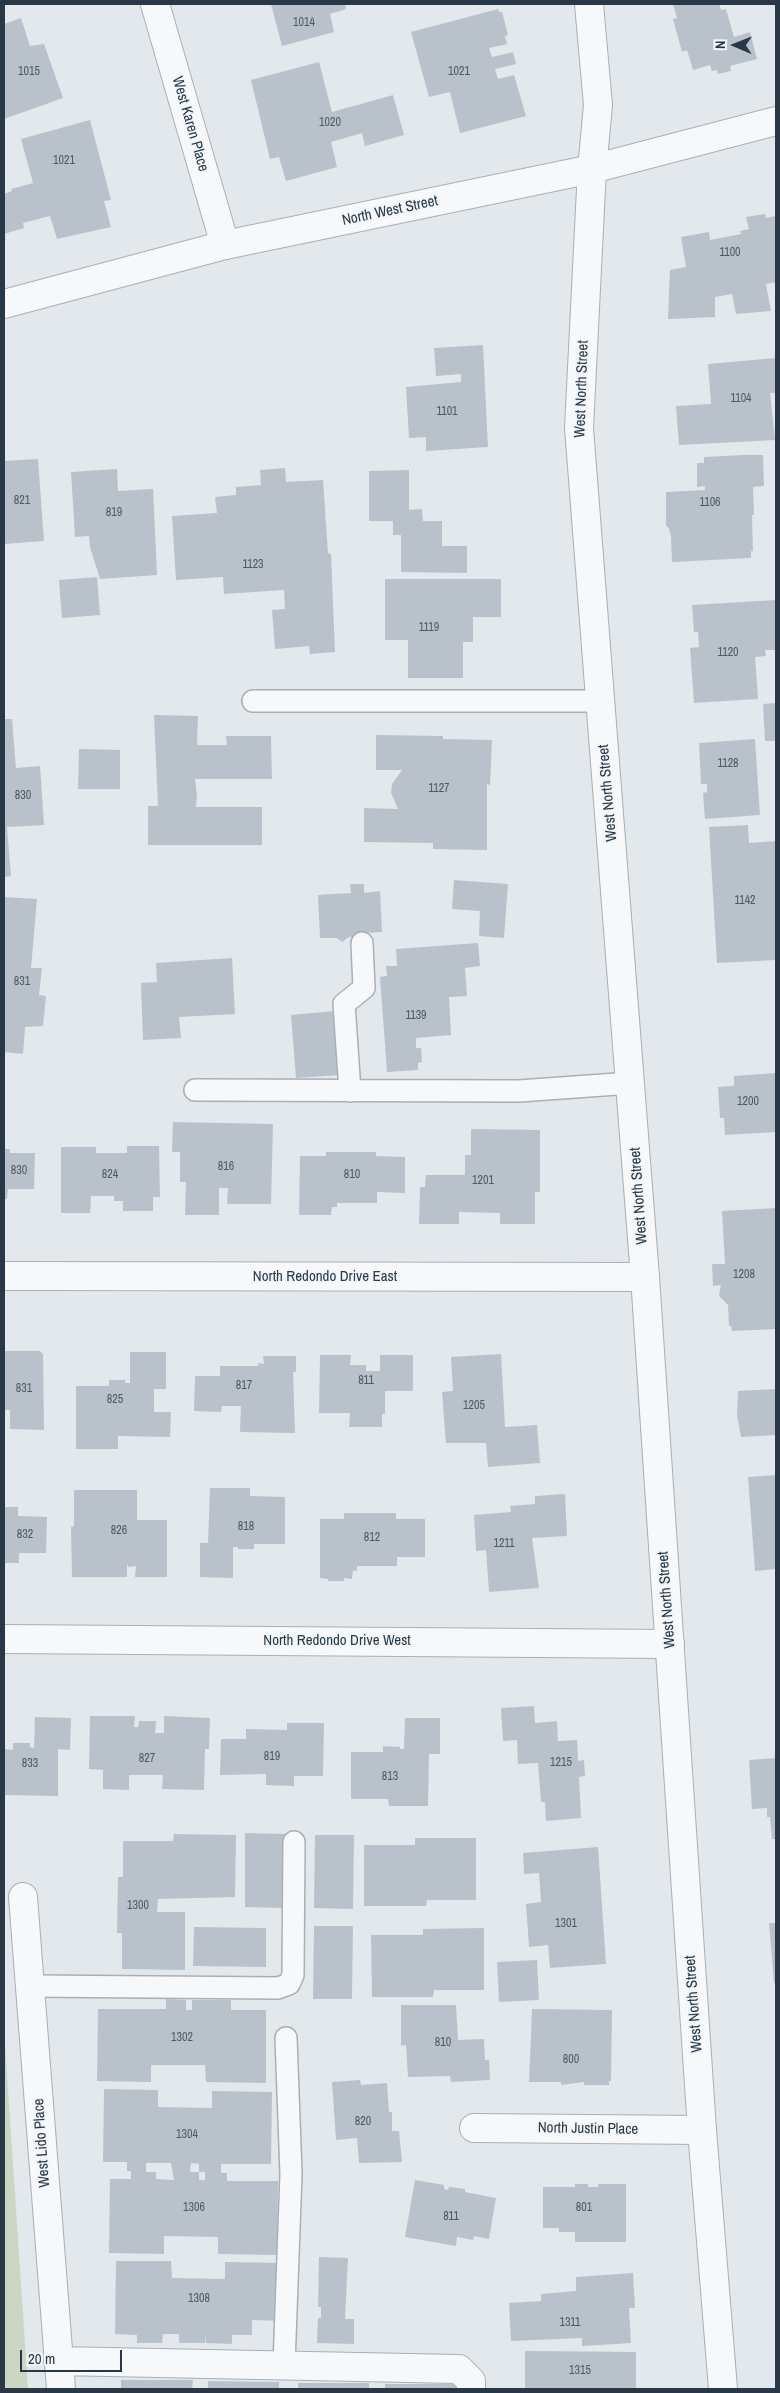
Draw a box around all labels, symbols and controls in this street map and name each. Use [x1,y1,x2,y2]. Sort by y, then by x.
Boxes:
house number: 1014 [293,16,315,30]
north arrow [710,20,760,70]
text: N [711,40,729,49]
house number: 1015 [18,65,40,79]
house number: 1021 [448,65,470,79]
street label: West Karen Place [168,74,212,174]
house number: 1020 [319,116,341,130]
house number: 1021 [53,154,75,168]
street label: North West Street [340,192,440,230]
house number: 1100 [719,246,741,260]
street label: West North Street [571,340,593,438]
house number: 1104 [730,392,752,406]
house number: 1101 [436,405,458,419]
house number: 821 [14,494,30,508]
house number: 1106 [699,496,721,510]
house number: 819 [106,506,122,520]
house number: 1123 [242,558,264,572]
house number: 1119 [419,621,439,635]
house number: 1120 [717,646,739,660]
street label: West North Street [595,744,621,842]
house number: 1128 [717,757,739,771]
house number: 1127 [428,782,450,796]
house number: 830 [15,789,31,803]
house number: 1142 [734,894,756,908]
house number: 831 [14,975,30,989]
house number: 1139 [405,1009,427,1023]
house number: 1200 [737,1095,759,1109]
street label: West North Street [627,1147,651,1245]
house number: 816 [218,1160,234,1174]
house number: 830 [11,1164,27,1178]
house number: 824 [102,1168,118,1182]
house number: 810 [344,1168,360,1182]
house number: 1201 [472,1174,494,1188]
street label: North Redondo Drive East [253,1268,397,1286]
house number: 1208 [733,1268,755,1282]
house number: 811 [358,1374,374,1388]
house number: 817 [236,1379,252,1393]
house number: 831 [16,1382,32,1396]
house number: 825 [107,1393,123,1407]
house number: 1205 [463,1399,485,1413]
house number: 818 [238,1520,254,1534]
house number: 826 [111,1524,127,1538]
house number: 832 [17,1528,33,1542]
house number: 812 [364,1531,380,1545]
house number: 1211 [493,1537,515,1551]
street label: West North Street [655,1551,679,1649]
street label: North Redondo Drive West [263,1632,411,1650]
house number: 819 [264,1750,280,1764]
house number: 827 [139,1752,155,1766]
house number: 1215 [550,1756,572,1770]
house number: 833 [22,1757,38,1771]
house number: 813 [382,1770,398,1784]
house number: 1300 [127,1899,149,1913]
house number: 1301 [555,1917,577,1931]
street label: West North Street [682,1955,706,2053]
house number: 1302 [171,2031,193,2045]
house number: 810 [435,2036,451,2050]
house number: 800 [563,2053,579,2067]
street label: West Lido Place [30,2098,54,2188]
house number: 820 [355,2115,371,2129]
street label: North Justin Place [538,2119,638,2139]
house number: 1304 [176,2128,198,2142]
house number: 1306 [183,2201,205,2215]
house number: 801 [576,2201,592,2215]
house number: 811 [443,2210,459,2224]
house number: 1308 [188,2292,210,2306]
house number: 1311 [559,2316,581,2330]
scale bar [22,2340,125,2372]
text: 20 m [28,2348,55,2369]
house number: 1315 [569,2364,591,2378]

